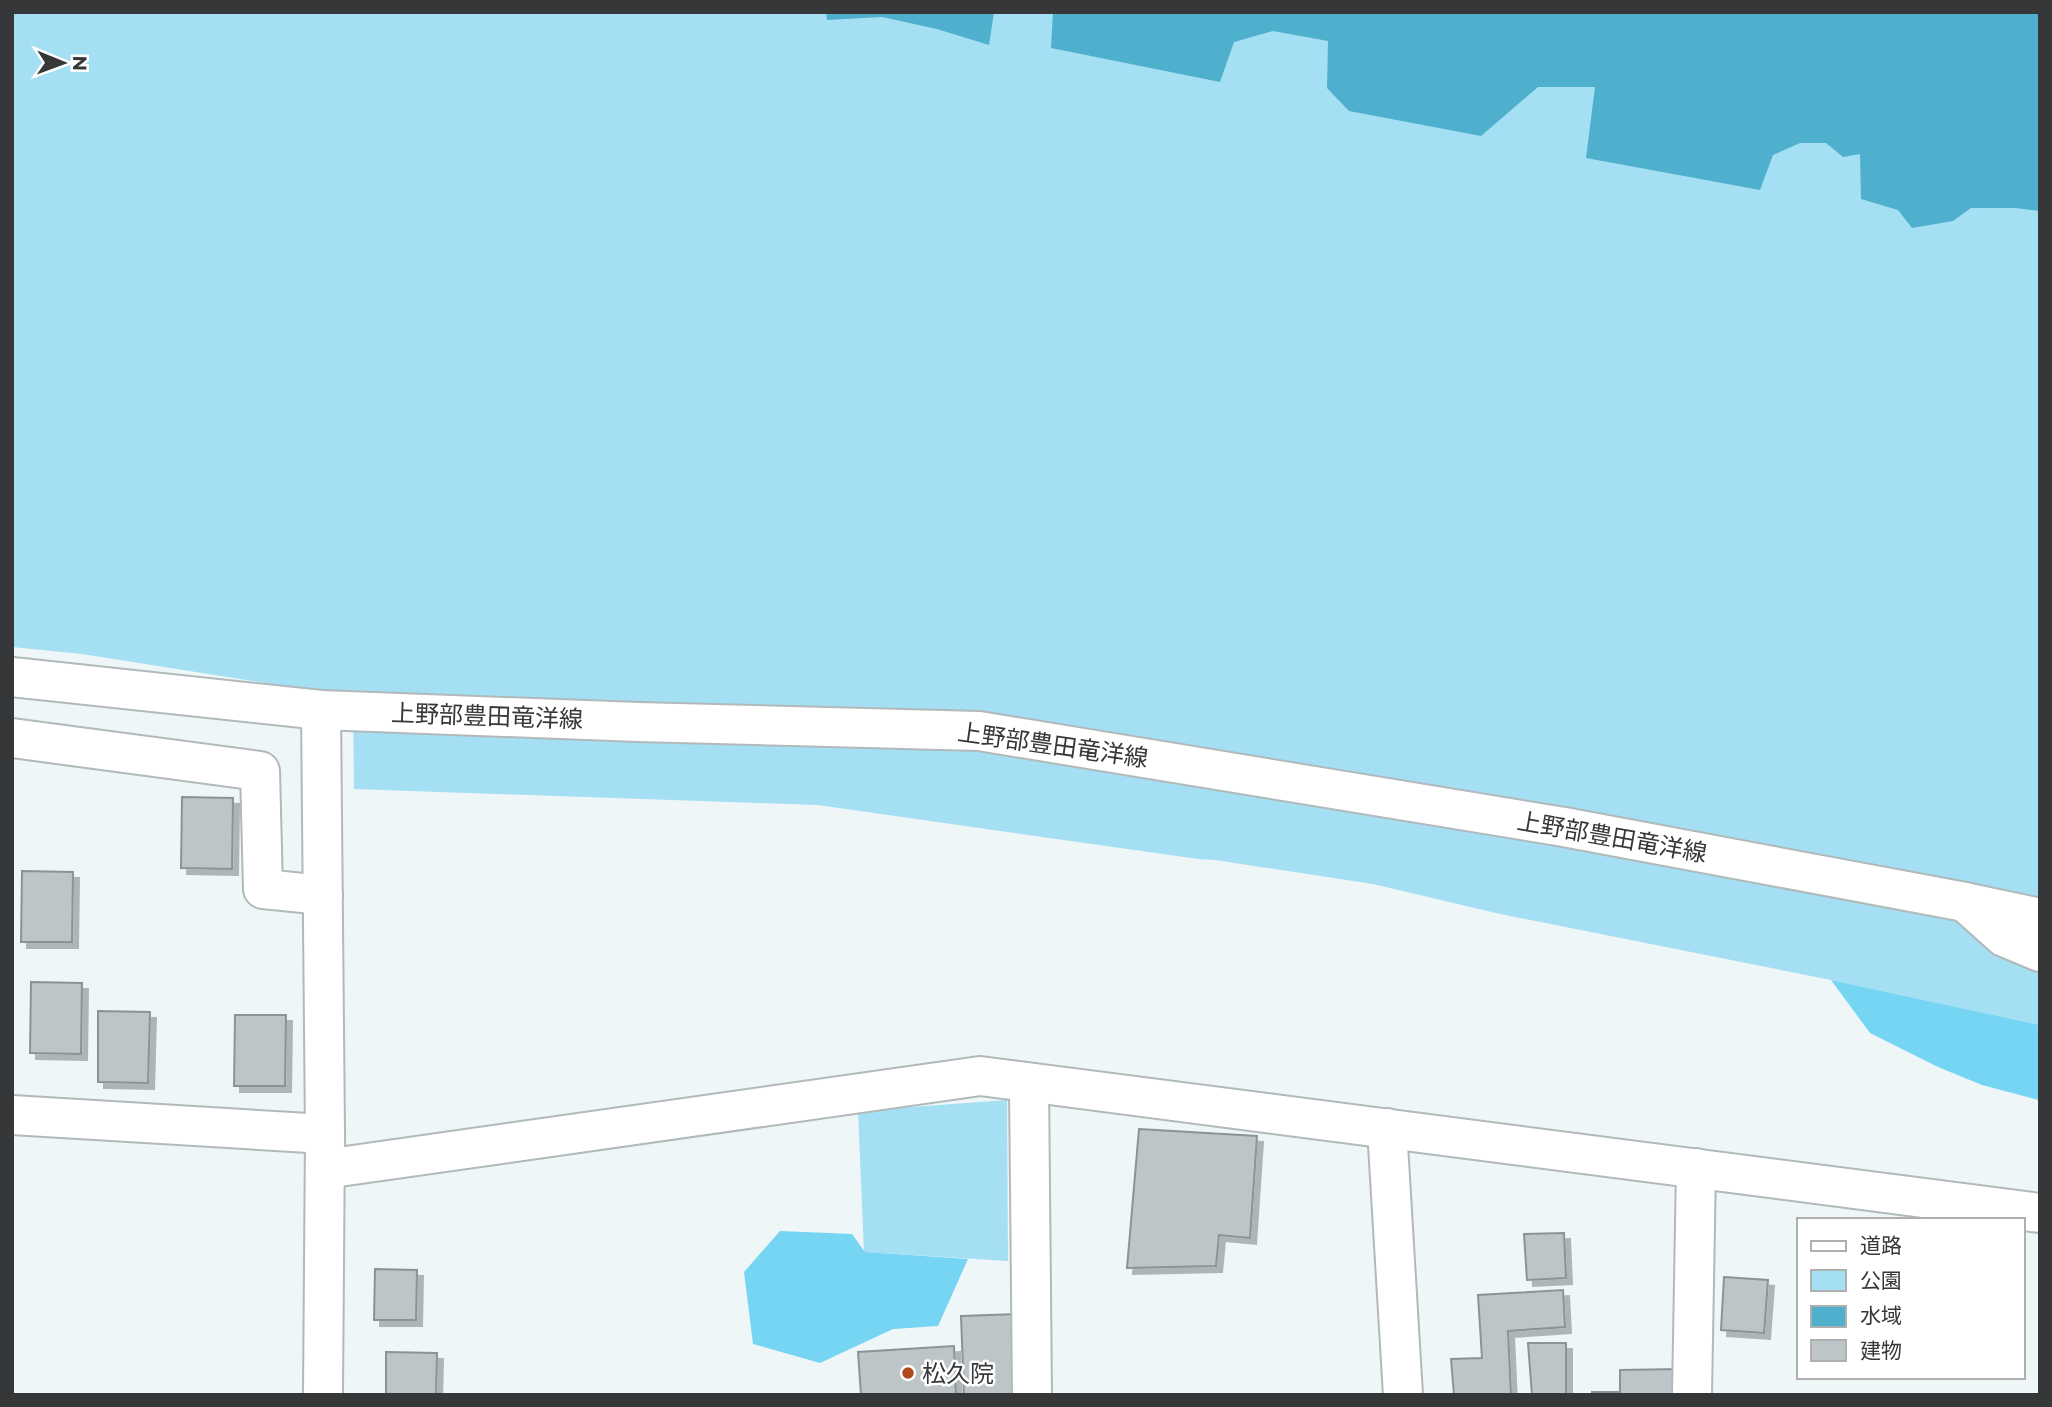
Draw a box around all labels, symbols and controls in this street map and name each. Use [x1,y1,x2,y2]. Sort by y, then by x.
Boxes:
north arrow [28,28,98,98]
text: N [68,55,91,71]
street label: 上野部豊田竜洋線 [391,698,583,734]
street label: 上野部豊田竜洋線 [956,717,1150,773]
street label: 上野部豊田竜洋線 [1515,806,1709,868]
legend [1797,1218,2024,1379]
text: 道路 [1860,1233,1902,1258]
text: 公園 [1860,1268,1902,1293]
text: 水域 [1860,1303,1902,1328]
text: 建物 [1860,1338,1902,1363]
place label: 松久院 [922,1359,994,1388]
marker: 松久院 [900,1365,916,1381]

